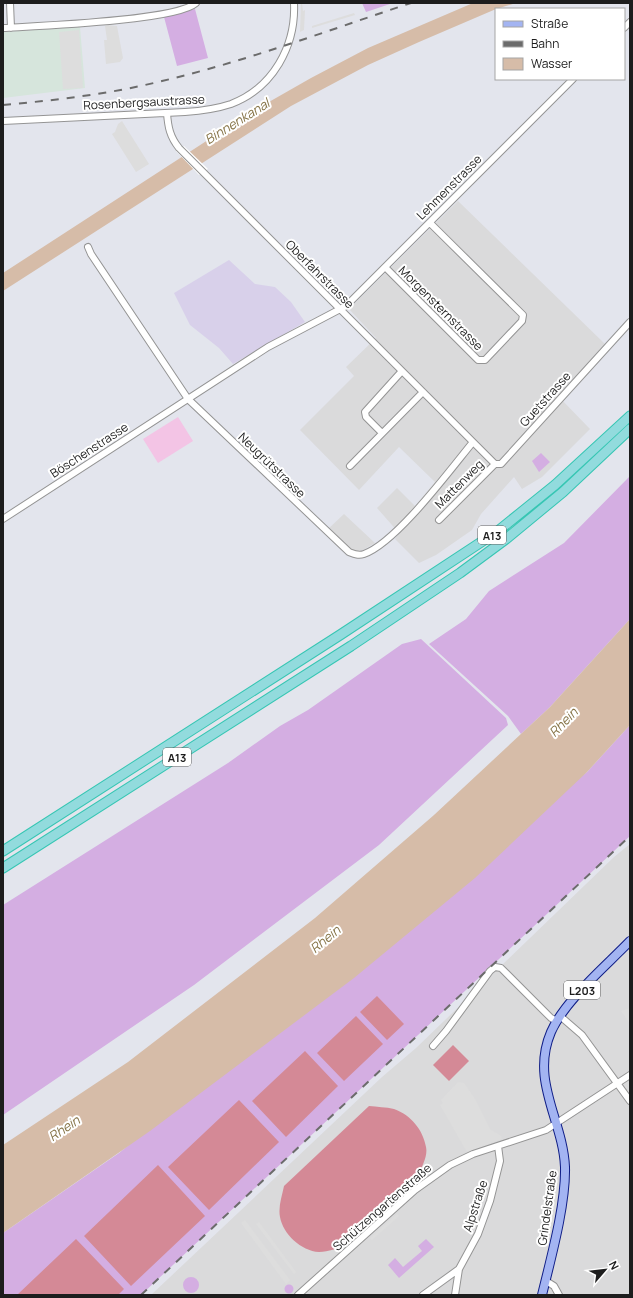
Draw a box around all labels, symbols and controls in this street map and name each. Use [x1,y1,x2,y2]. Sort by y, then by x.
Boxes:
legend [495,8,625,80]
text: Straße [531,15,568,32]
text: Bahn [531,35,559,52]
text: Wasser [531,55,573,72]
street label: Rosenbergsaustrasse [83,90,205,114]
water label: Binnenkanal [201,93,274,148]
street label: Lehmenstrasse [413,151,485,223]
street label: Oberfahrstrasse [282,236,358,312]
street label: Morgensternstrasse [395,262,487,354]
street label: Guetstrasse [516,368,574,430]
street label: Böschenstrasse [47,418,131,482]
street label: Neugrütstrasse [235,429,309,501]
street label: Mattenweg [431,456,487,512]
road number: A13 [478,526,506,544]
water label: Rhein [545,703,582,741]
road number: A13 [163,748,191,766]
water label: Rhein [306,920,345,957]
road number: L203 [564,981,600,999]
water label: Rhein [45,1110,84,1145]
street label: Schützengartenstraße [329,1159,435,1255]
street label: Grindelstraße [533,1169,561,1247]
street label: Alpstraße [459,1178,491,1234]
north arrow [585,1250,625,1290]
text: N [606,1258,623,1272]

